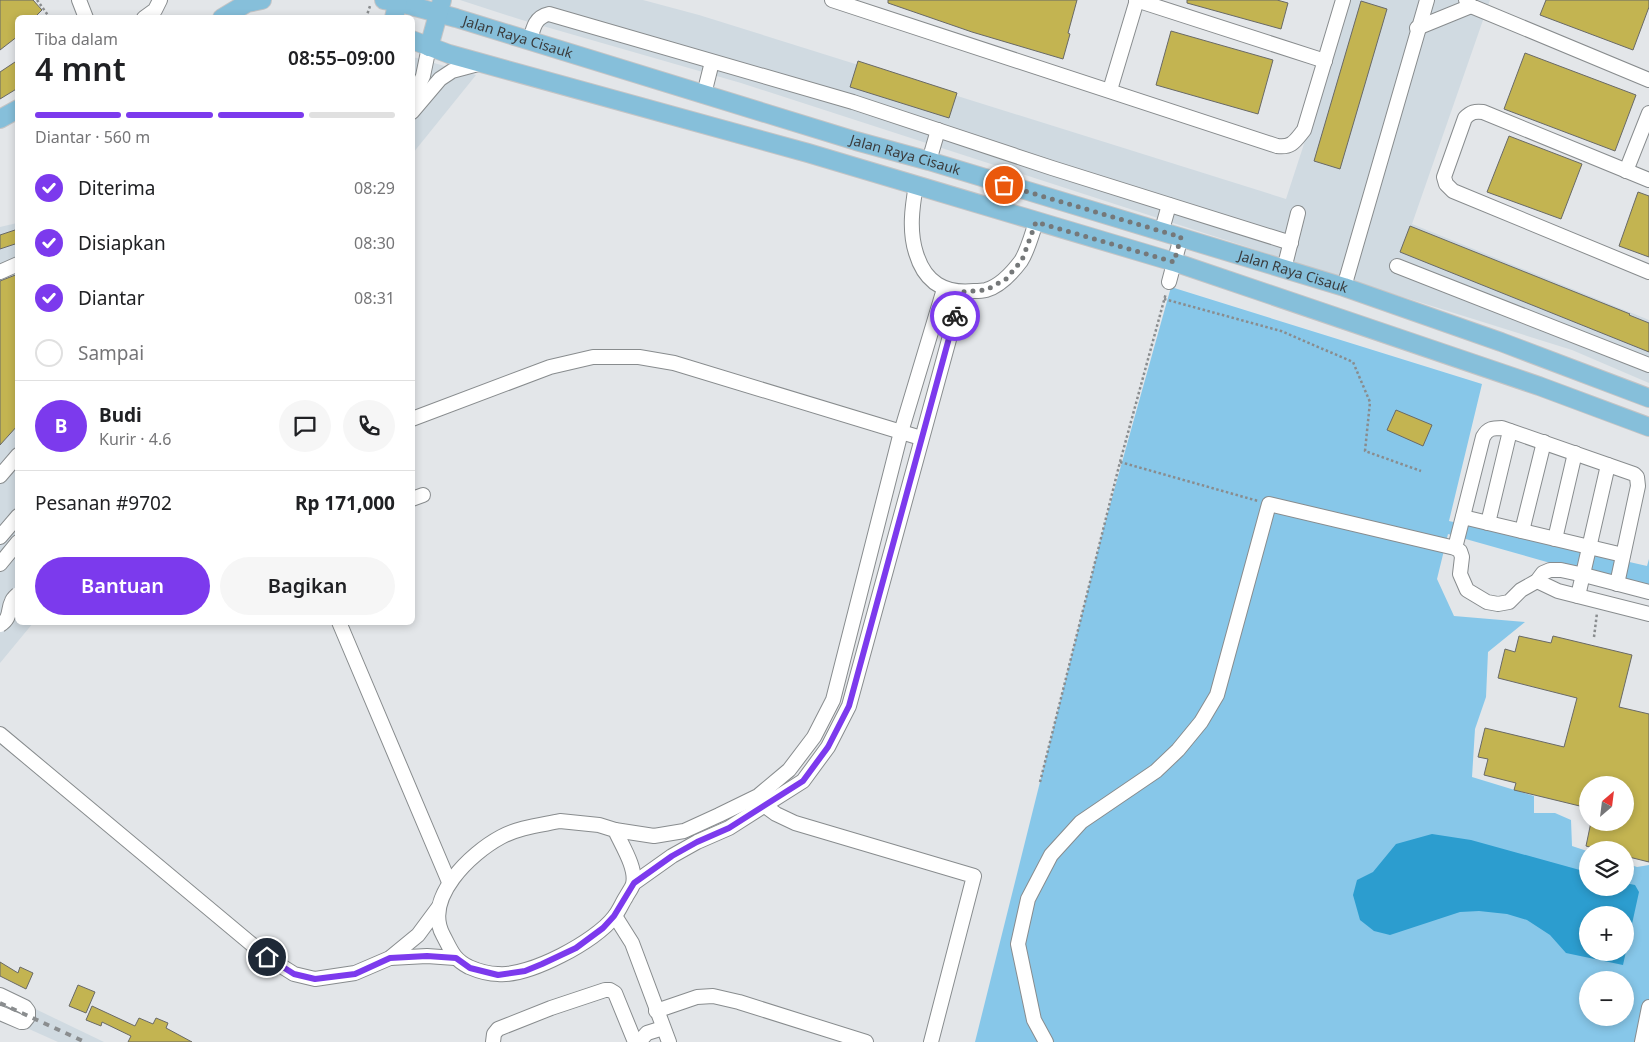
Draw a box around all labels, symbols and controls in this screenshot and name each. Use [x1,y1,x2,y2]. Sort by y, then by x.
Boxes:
street label: Jalan Raya Cisauk [459,10,576,63]
text: Tiba dalam [35,28,118,50]
text: 08:55–09:00 [288,45,395,71]
text: 4 mnt [35,47,126,90]
text: Diantar · 560 m [35,126,150,148]
street label: Jalan Raya Cisauk [846,129,963,179]
pin [983,164,1025,206]
icon: bag [990,171,1018,199]
icon: check [35,174,63,202]
text: Diterima [78,175,156,201]
text: 08:29 [354,177,395,199]
icon: check [35,229,63,257]
text: Disiapkan [78,230,166,256]
text: 08:30 [354,232,395,254]
street label: Jalan Raya Cisauk [1234,245,1351,297]
icon: check [35,284,63,312]
text: Diantar [78,285,145,311]
text: 08:31 [354,287,395,309]
courier [930,291,980,341]
icon: bike [941,302,969,330]
text: Sampai [78,340,144,366]
button: chat [279,400,331,452]
button: phone [343,400,395,452]
text: Budi [99,402,142,428]
text: B [55,413,67,439]
text: Kurir · 4.6 [99,428,171,450]
text: Pesanan #9702 [35,490,172,516]
text: Rp 171,000 [295,490,395,516]
button: Bantuan [35,557,210,615]
button: Bagikan [220,557,395,615]
north arrow [1579,776,1634,831]
map controls [1579,776,1634,1026]
button: layers [1579,841,1634,896]
button: + [1579,906,1634,961]
pin [246,936,288,978]
icon: home [253,943,281,971]
button: − [1579,971,1634,1026]

